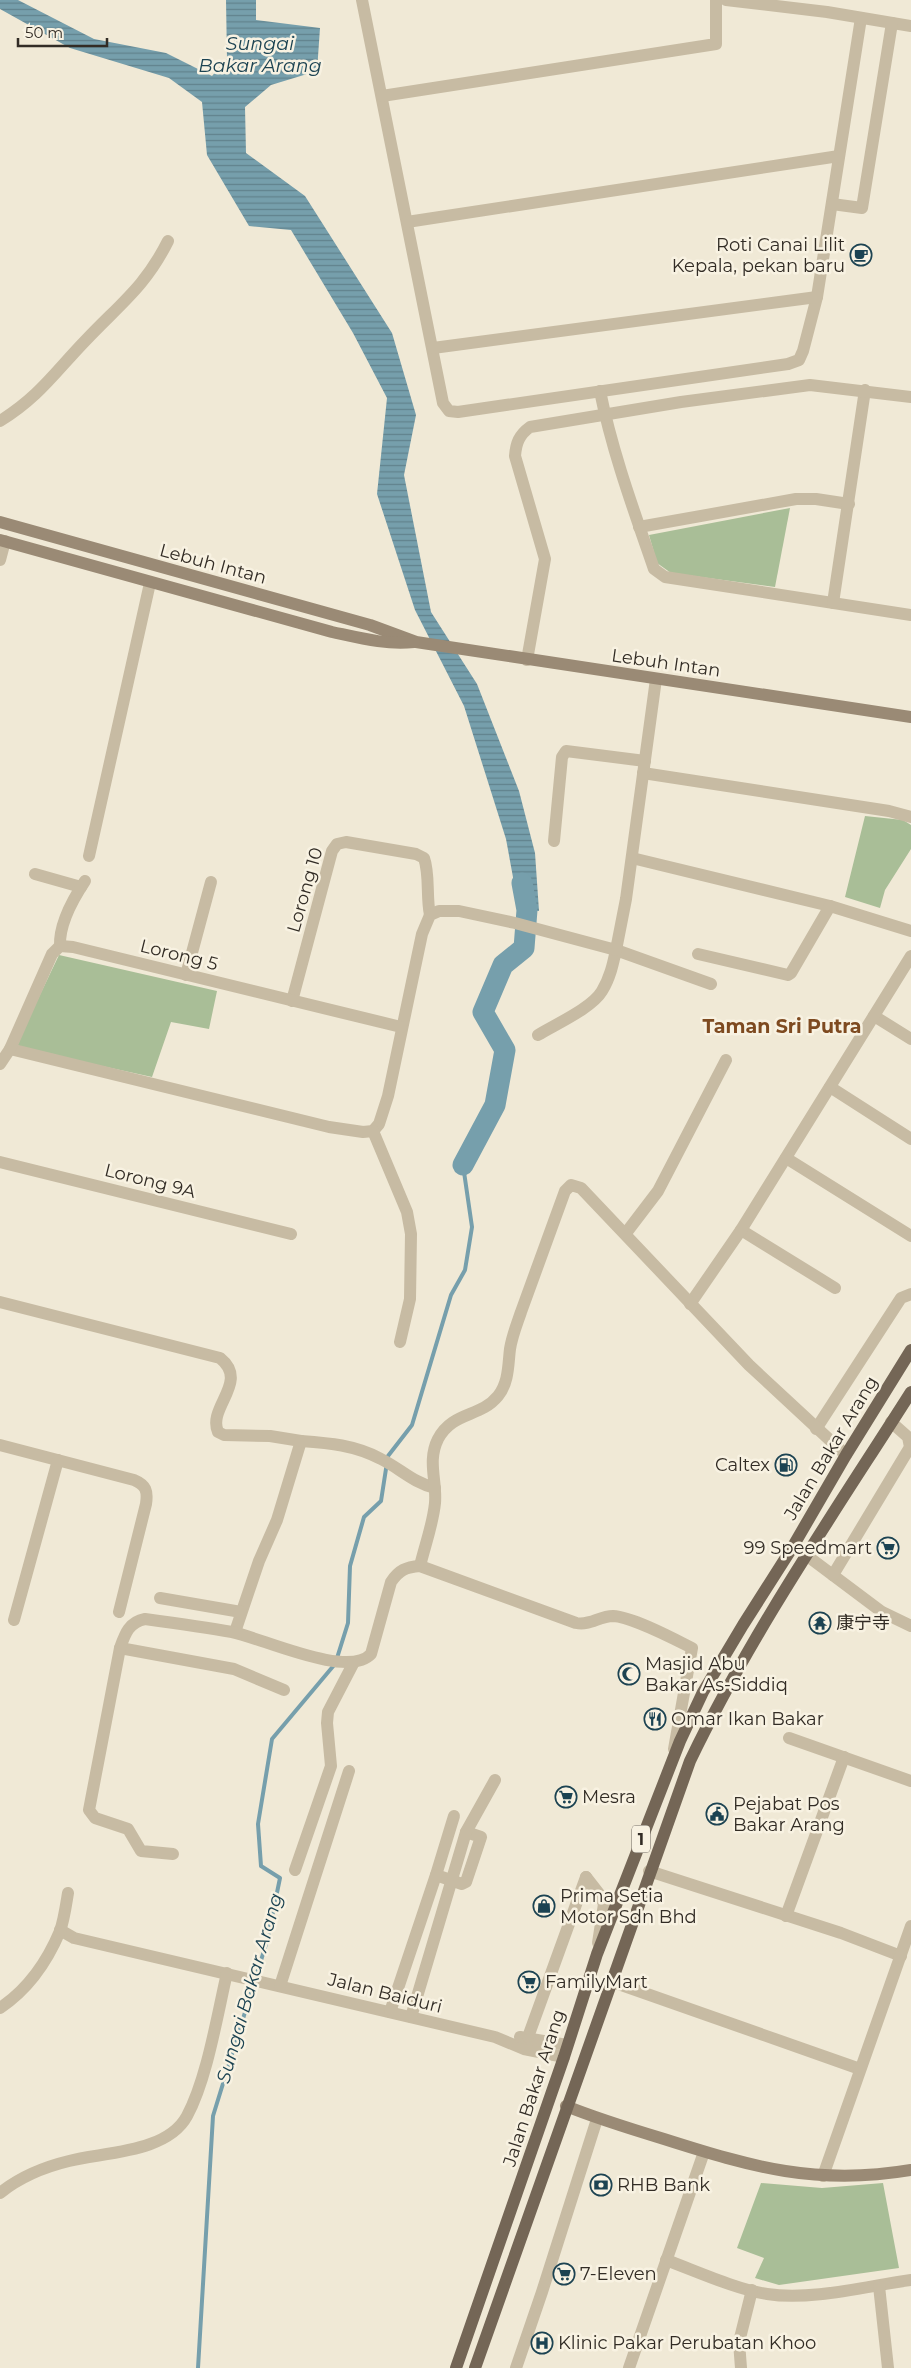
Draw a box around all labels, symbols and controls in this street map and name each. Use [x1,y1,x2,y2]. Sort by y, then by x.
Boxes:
scale bar [18,15,106,47]
text: 50 m [25,23,63,42]
water label: Sungai Bakar Arang [198,32,322,77]
place label: Roti Canai Lilit Kepala, pekan baru [672,234,845,277]
cafe icon: Roti Canai Lilit Kepala, pekan baru [849,243,873,267]
street label: Lebuh Intan [157,539,269,589]
street label: Lebuh Intan [610,644,722,682]
street label: Lorong 10 [282,845,328,935]
street label: Lorong 5 [138,935,220,975]
district label: Taman Sri Putra [703,1015,861,1038]
street label: Lorong 9A [102,1159,198,1203]
street label: Jalan Bakar Arang [779,1372,883,1525]
fuel station icon: Caltex [774,1453,798,1477]
place label: Caltex [715,1454,770,1476]
supermarket icon: 99 Speedmart [876,1536,900,1560]
place label: 99 Speedmart [744,1537,872,1559]
temple icon: 康宁寺 [808,1611,832,1635]
place label: 康宁寺 [836,1612,890,1634]
place label: Masjid Abu Bakar As-Siddiq [645,1653,788,1696]
mosque icon: Masjid Abu Bakar As-Siddiq [617,1662,641,1686]
restaurant icon: Omar Ikan Bakar [643,1707,667,1731]
place label: Omar Ikan Bakar [671,1708,824,1730]
supermarket icon: Mesra [554,1785,578,1809]
place label: Mesra [582,1786,636,1808]
place label: Pejabat Pos Bakar Arang [733,1793,845,1836]
public building icon: Pejabat Pos Bakar Arang [705,1802,729,1826]
road number: 1 [632,1826,650,1852]
place label: Prima Setia Motor Sdn Bhd [560,1885,697,1928]
water label: Sungai Bakar Arang [211,1890,288,2086]
shop icon: Prima Setia Motor Sdn Bhd [532,1894,556,1918]
street label: Jalan Baiduri [324,1968,445,2018]
supermarket icon: FamilyMart [517,1970,541,1994]
place label: FamilyMart [545,1971,648,1993]
street label: Jalan Bakar Arang [498,2007,570,2170]
bank icon: RHB Bank [589,2173,613,2197]
place label: RHB Bank [617,2174,710,2196]
supermarket icon: 7-Eleven [552,2262,576,2286]
place label: 7-Eleven [580,2263,657,2285]
hospital icon: Klinic Pakar Perubatan Khoo [530,2331,554,2355]
place label: Klinic Pakar Perubatan Khoo [558,2332,816,2354]

